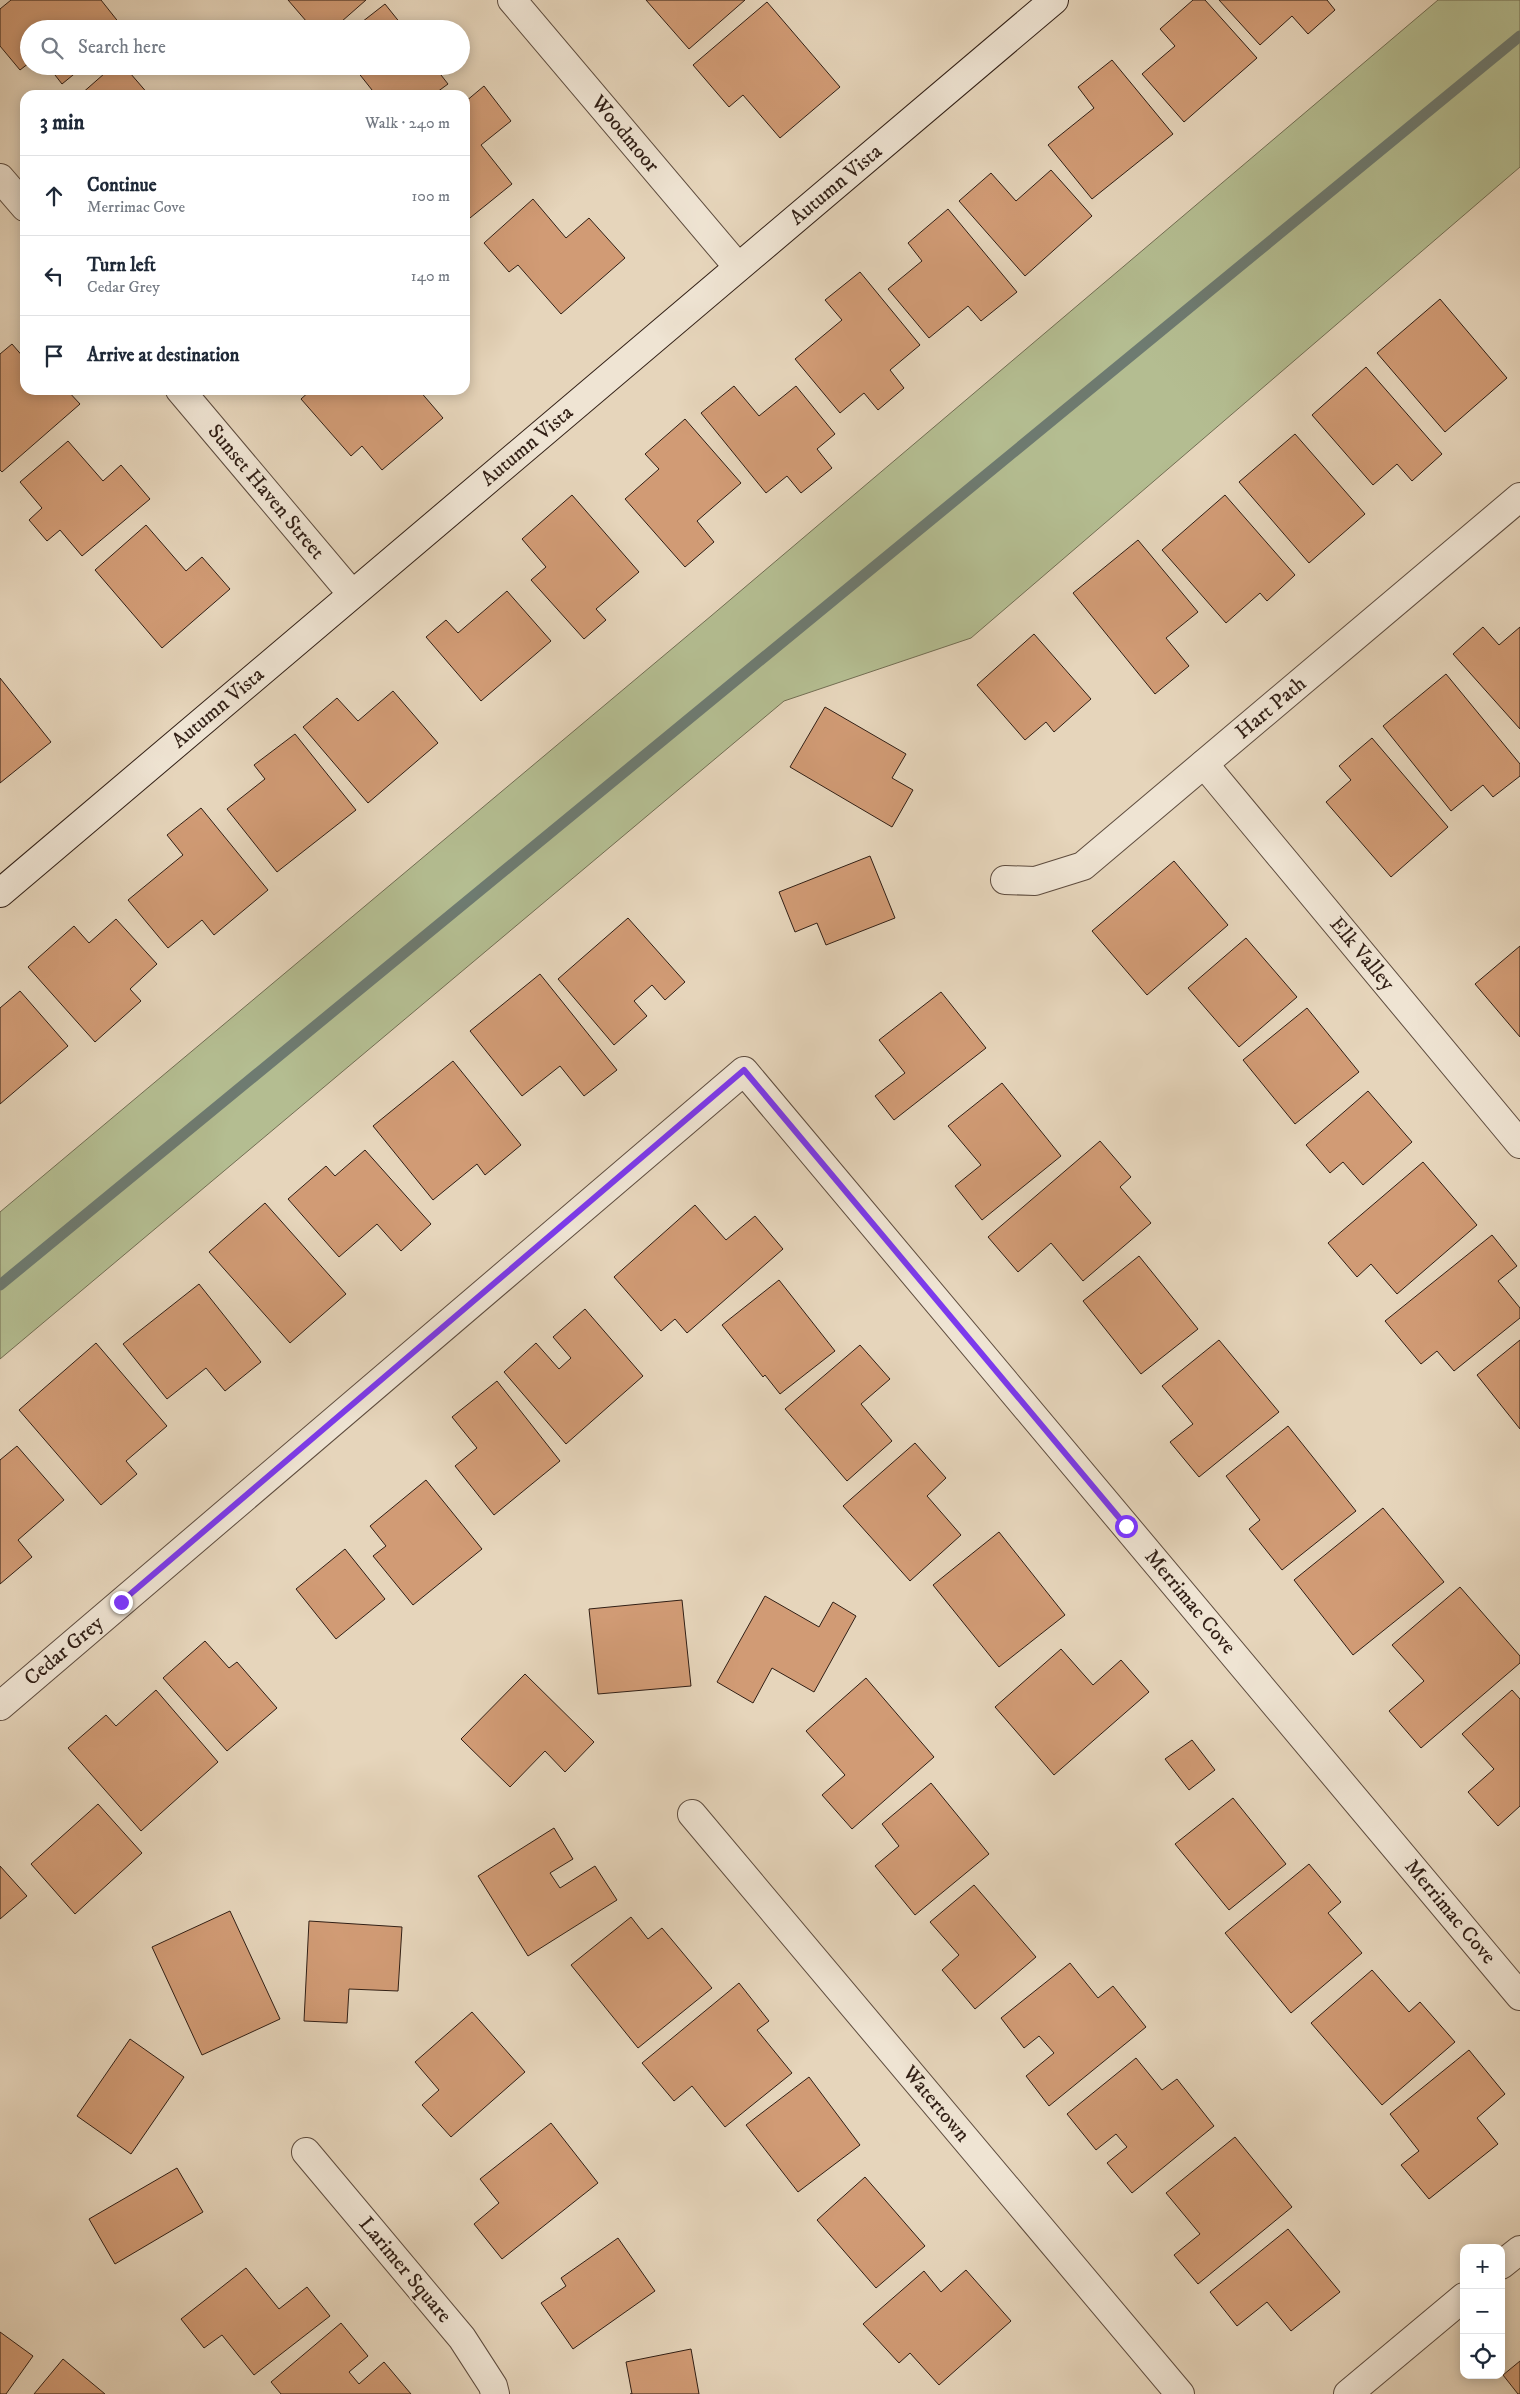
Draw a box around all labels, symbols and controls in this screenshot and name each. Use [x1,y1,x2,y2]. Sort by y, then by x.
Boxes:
search box [20,20,470,75]
icon: search [38,34,66,62]
text: Search here [78,36,166,59]
street label: Woodmoor [585,89,665,178]
text: 3 min [40,110,85,136]
text: Walk · 240 m [365,113,450,133]
street label: Autumn Vista [784,139,888,231]
text: Continue [87,174,157,197]
icon: ahead [40,182,68,210]
text: 100 m [412,186,450,206]
text: Merrimac Cove [87,197,185,217]
text: Turn left [87,254,156,277]
icon: left [40,262,68,290]
text: 140 m [411,266,450,286]
text: Cedar Grey [87,277,160,297]
icon: arrive [40,342,68,370]
text: Arrive at destination [87,344,239,367]
street label: Autumn Vista [475,400,579,492]
street label: Sunset Haven Street [202,419,330,565]
street label: Autumn Vista [166,662,270,754]
street label: Hart Path [1230,671,1312,745]
street label: Elk Valley [1324,912,1401,997]
route start [1115,1515,1138,1538]
street label: Merrimac Cove [1139,1544,1242,1660]
route end [110,1591,133,1614]
street label: Cedar Grey [19,1610,110,1692]
street label: Merrimac Cove [1399,1854,1502,1970]
street label: Watertown [896,2060,975,2147]
street label: Larimer Square [353,2211,457,2329]
map controls [1460,2244,1505,2379]
button: + [1460,2244,1505,2289]
button: − [1460,2289,1505,2334]
button: locate [1460,2334,1505,2379]

